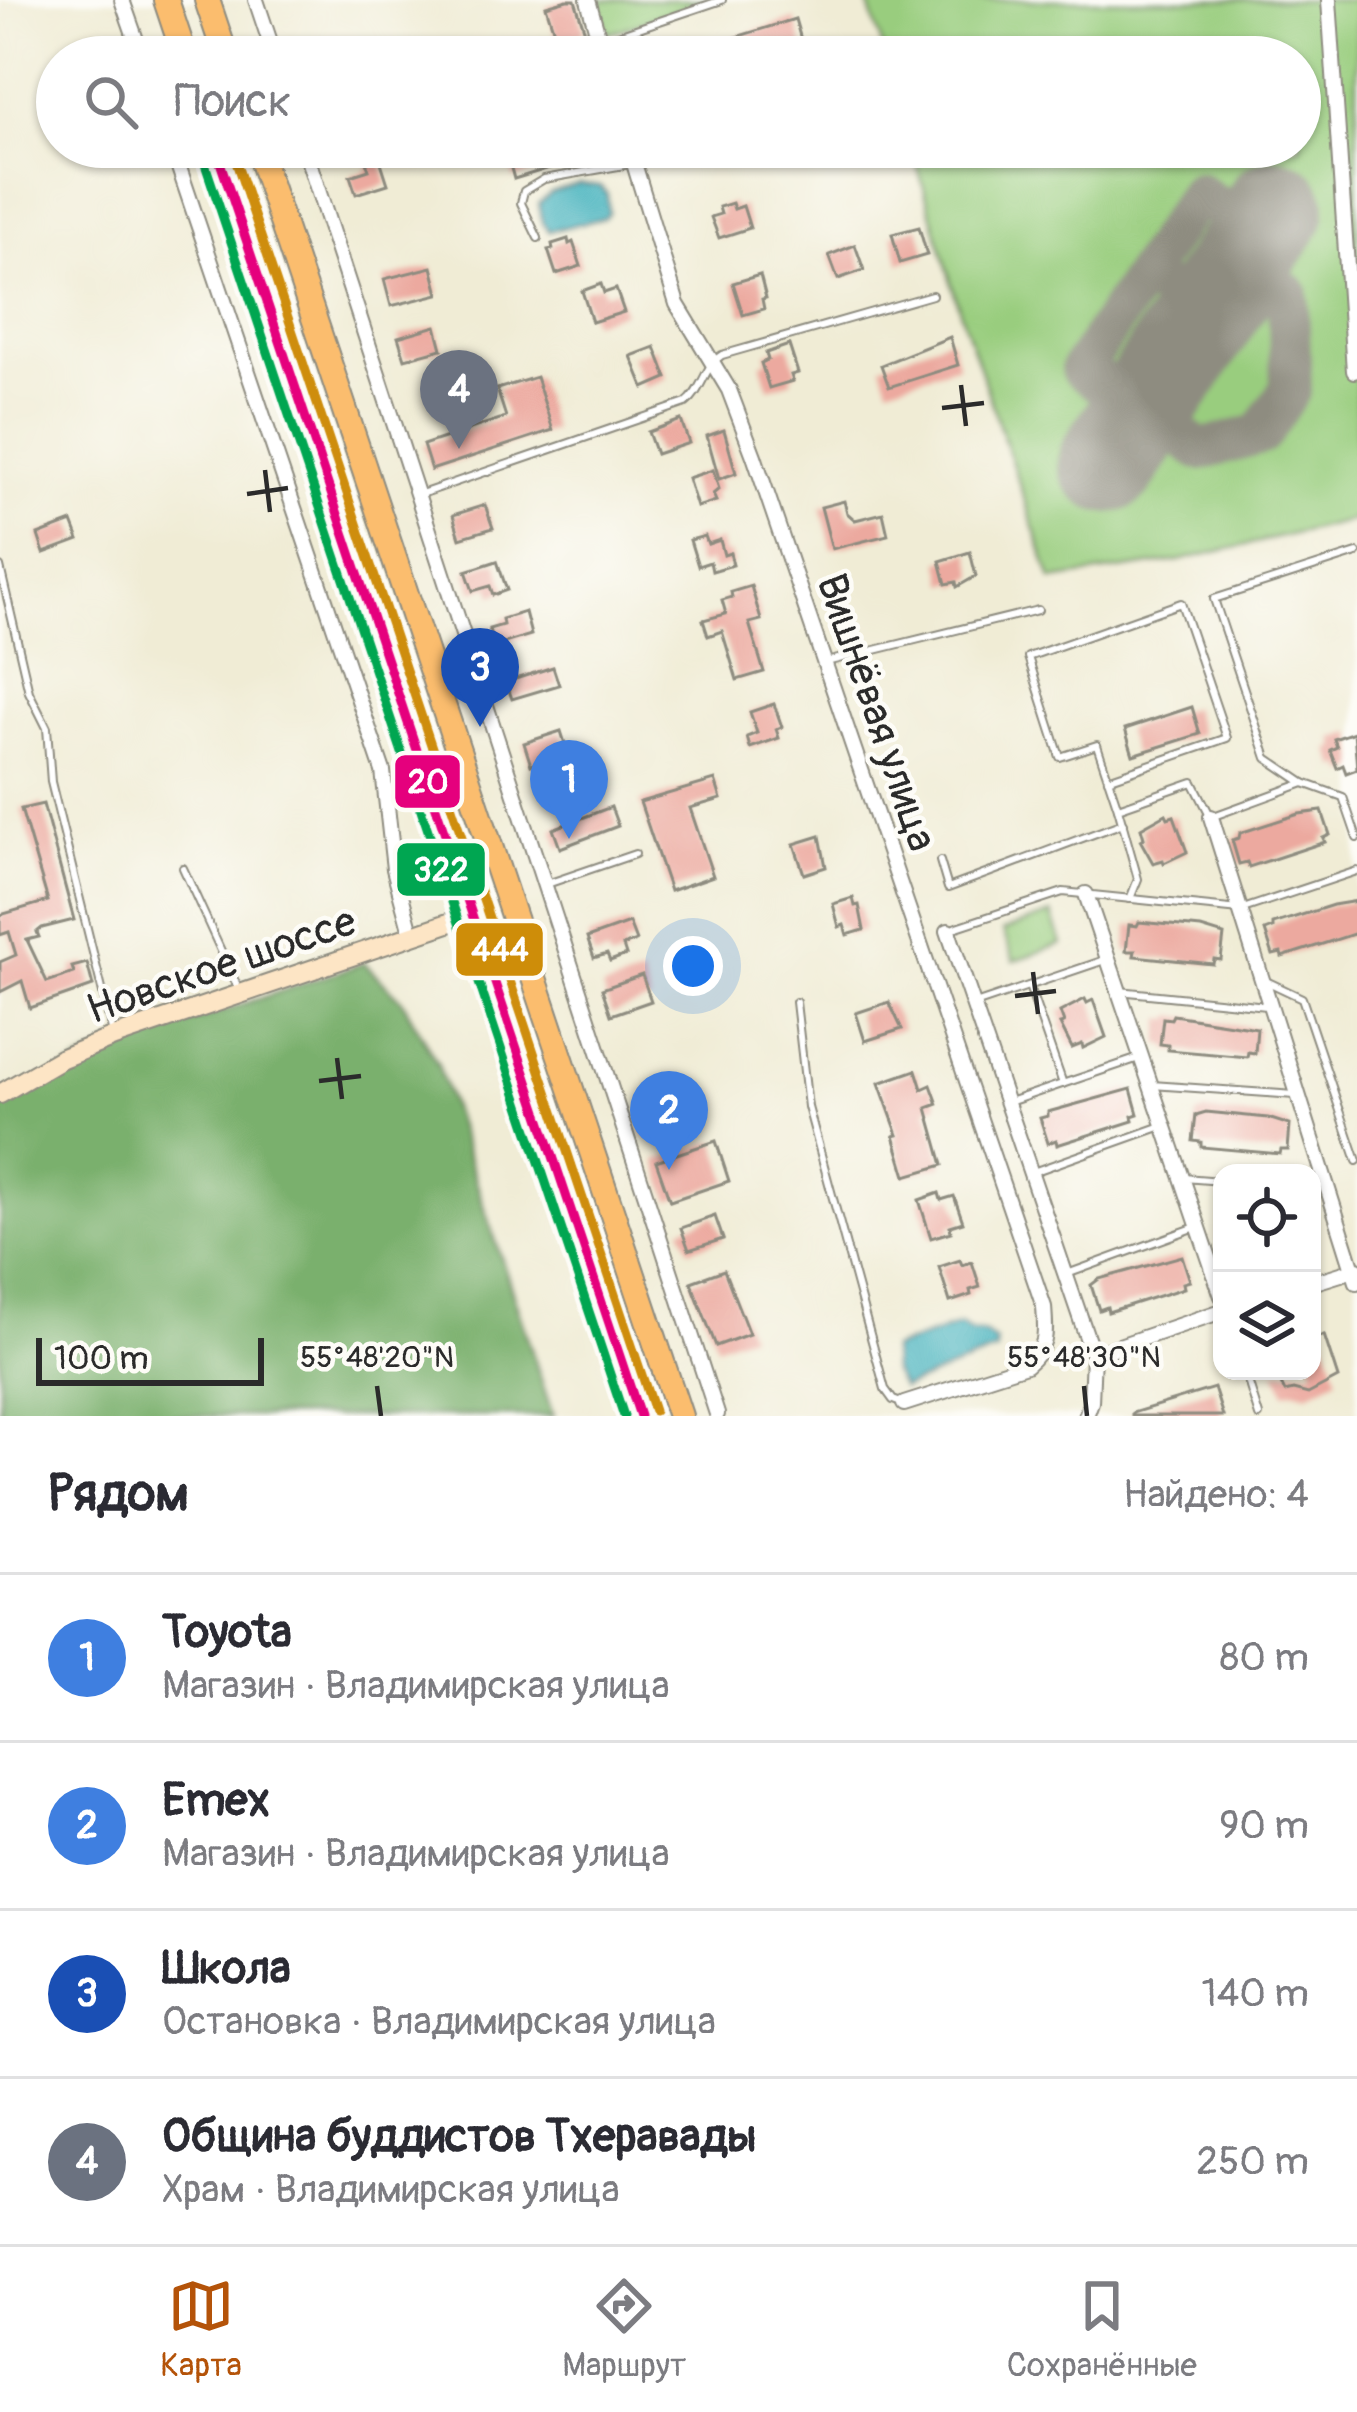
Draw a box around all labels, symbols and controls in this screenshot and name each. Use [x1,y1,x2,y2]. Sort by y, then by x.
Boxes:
search box [36,36,1321,168]
icon: search [78,69,144,135]
text: Поиск [174,74,291,130]
pin: 4 [420,350,498,449]
street label: Вишнёвая улица [804,567,948,858]
pin: 3 [441,628,519,727]
pin: 1 [530,740,608,839]
line badge: 20 [393,753,462,810]
text: 20 [408,762,449,803]
line badge: 322 [395,841,487,898]
text: 322 [413,850,469,891]
street label: Новское шоссе [80,895,363,1036]
line badge: 444 [454,921,545,978]
text: 444 [471,930,529,971]
your location [663,936,723,996]
pin: 2 [630,1071,708,1170]
map controls [1213,1164,1321,1380]
button: locate [1213,1164,1321,1272]
button: layers [1213,1272,1321,1380]
scale bar [36,1332,264,1385]
text: 100 m [54,1338,148,1379]
text: 55°48'20"N [300,1339,454,1376]
text: 55°48'30"N [1007,1339,1161,1376]
text: Рядом [48,1462,189,1526]
text: Найдено: 4 [1123,1470,1309,1519]
text: Toyota [162,1605,292,1661]
text: 1 [79,1633,95,1682]
text: 80 m [1220,1633,1309,1682]
text: Магазин · Владимирская улица [162,1661,670,1710]
text: Emex [162,1773,270,1829]
text: 2 [76,1801,98,1850]
text: 90 m [1219,1801,1309,1850]
text: Магазин · Владимирская улица [162,1829,670,1878]
text: Школа [162,1941,291,1997]
text: 3 [76,1969,98,2018]
text: 140 m [1201,1969,1309,2018]
text: Остановка · Владимирская улица [162,1997,716,2046]
text: Община буддистов Тхеравады [162,2109,756,2165]
text: 4 [76,2137,98,2186]
text: 250 m [1196,2137,1309,2186]
text: Храм · Владимирская улица [162,2165,620,2214]
tab: Карта [160,2273,242,2386]
tab: Маршрут [562,2273,686,2386]
tab: Сохранённые [1007,2273,1197,2386]

